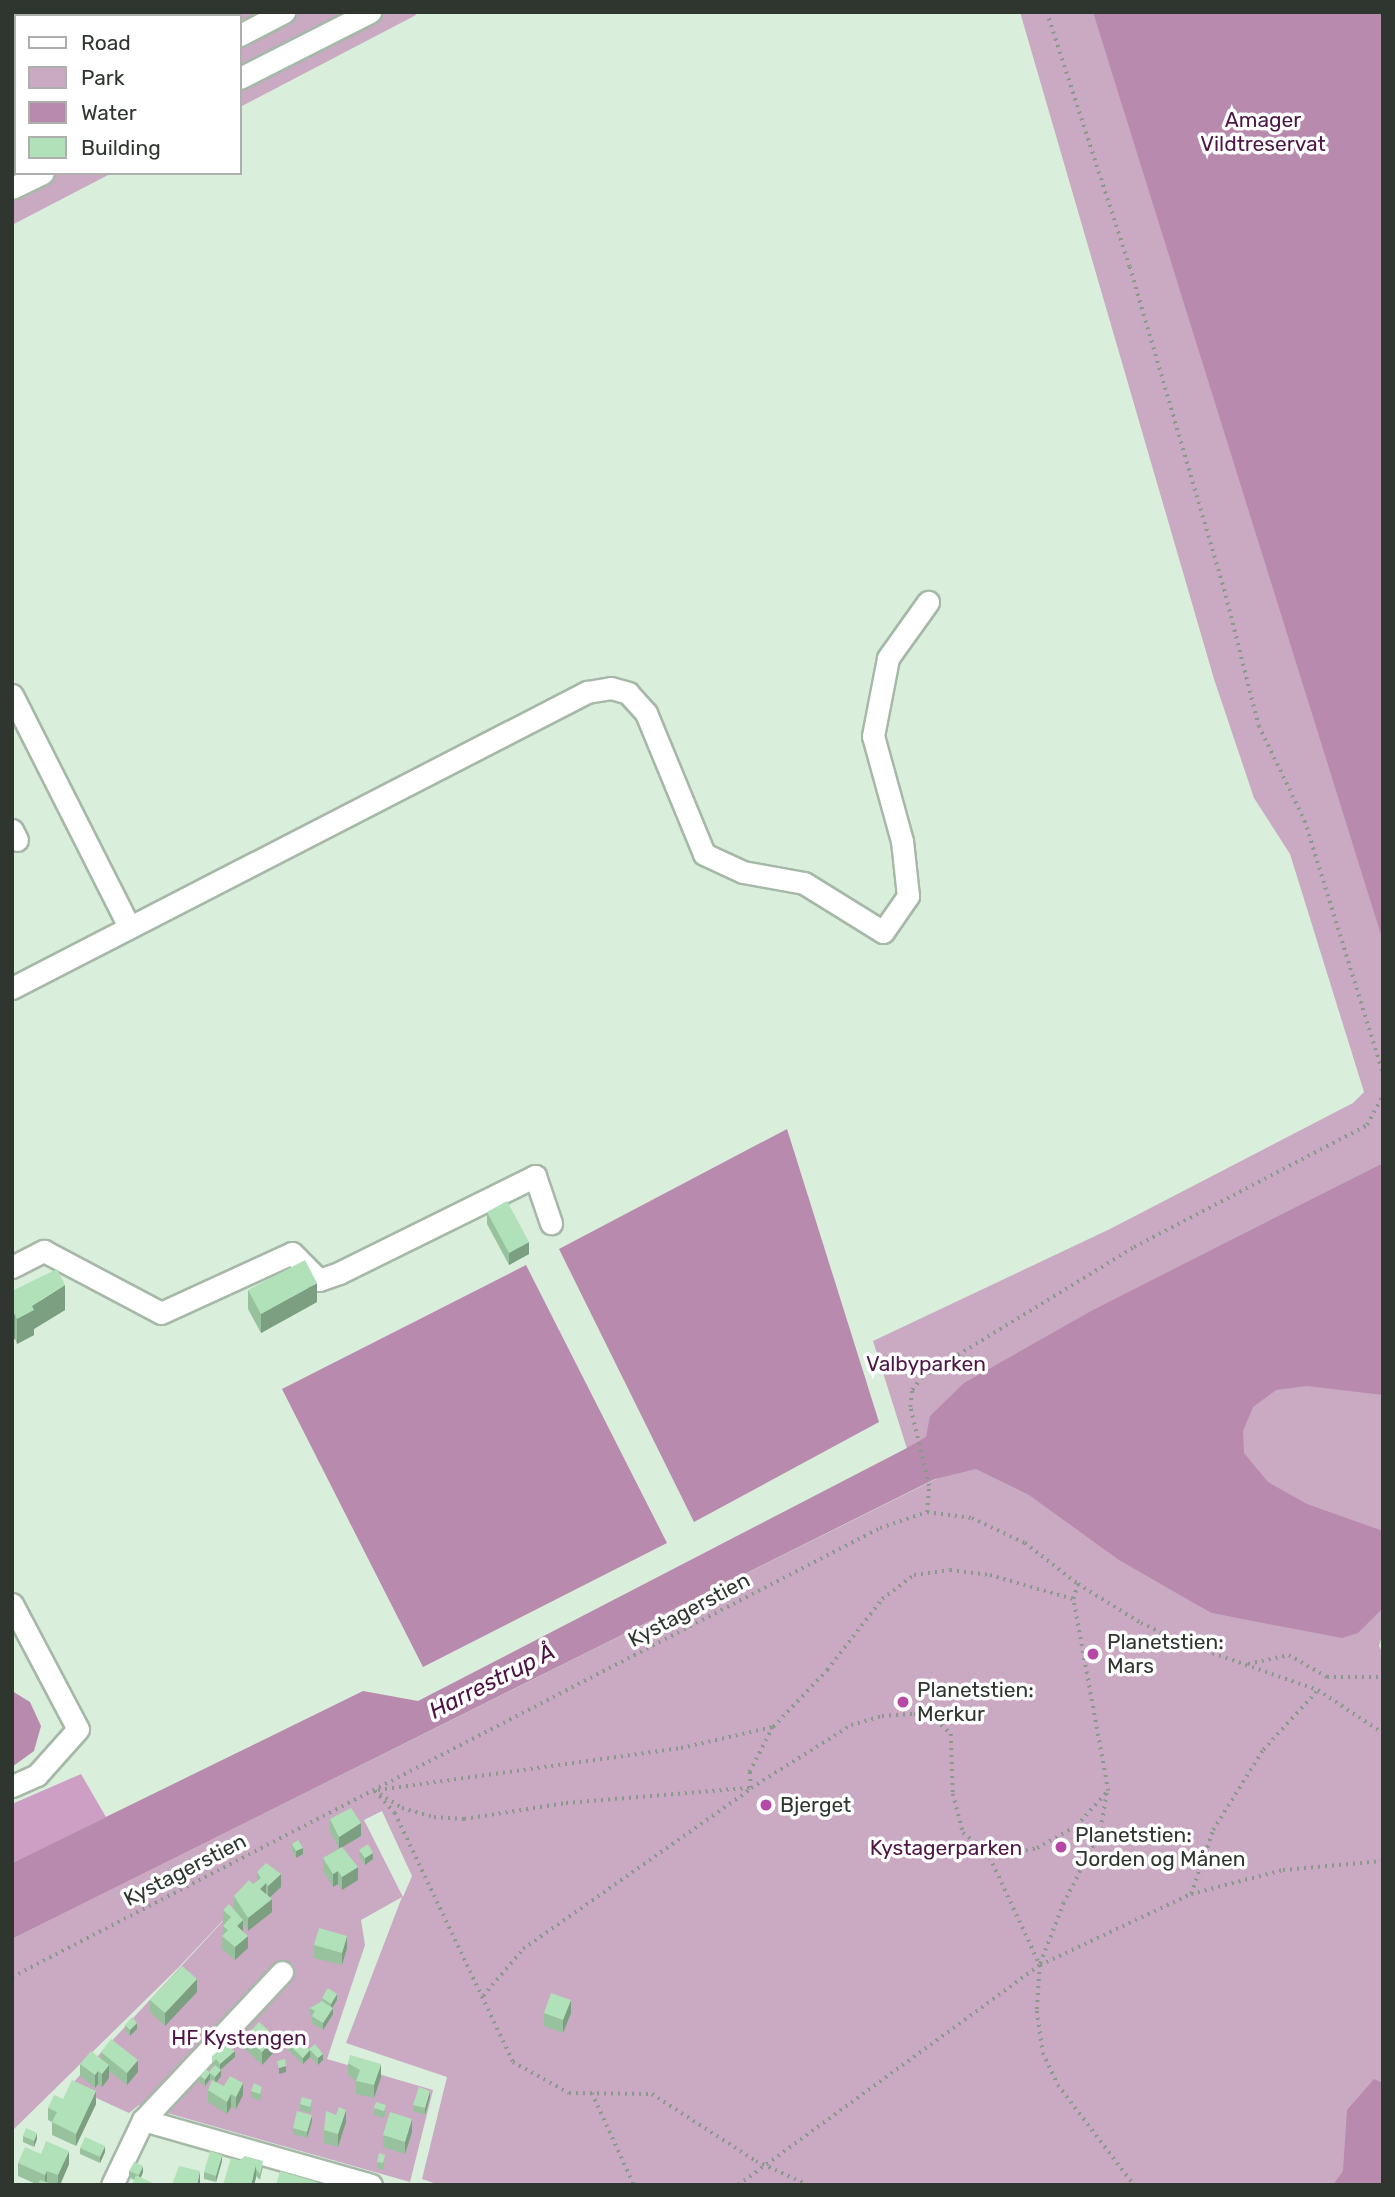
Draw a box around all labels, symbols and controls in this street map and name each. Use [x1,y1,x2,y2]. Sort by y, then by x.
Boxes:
legend [14,14,242,175]
text: Road [81,30,131,55]
text: Park [81,65,125,90]
text: Water [81,100,137,125]
park label: Amager Vildtreservat [1200,107,1326,157]
text: Building [81,135,161,160]
park label: Valbyparken [866,1351,986,1377]
street label: Kystagerstien [624,1567,754,1653]
place label: Planetstien: Mars [1107,1629,1224,1679]
water label: Harrestrup Å [424,1637,560,1725]
marker: Planetstien: Mars [1085,1646,1101,1662]
place label: Planetstien: Merkur [917,1677,1034,1727]
marker: Planetstien: Merkur [895,1694,911,1710]
place label: Bjerget [780,1792,851,1818]
marker: Bjerget [758,1797,774,1813]
place label: Planetstien: Jorden og Månen [1075,1822,1245,1872]
street label: Kystagerstien [120,1828,250,1912]
park label: Kystagerparken [870,1835,1022,1861]
marker: Planetstien: Jorden og Månen [1053,1839,1069,1855]
park label: HF Kystengen [171,2025,307,2051]

